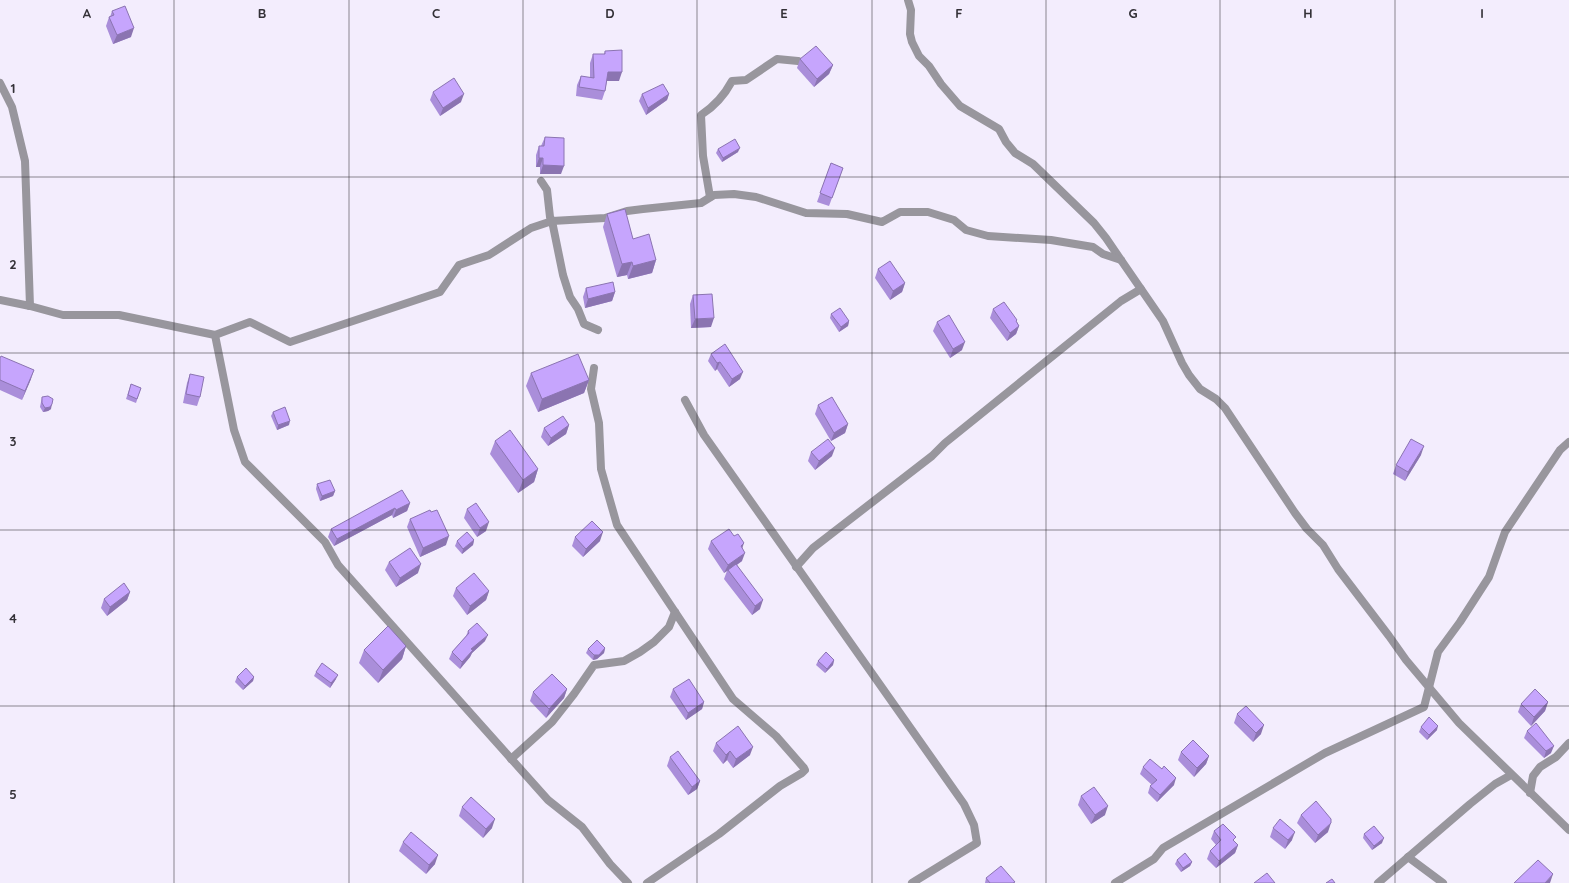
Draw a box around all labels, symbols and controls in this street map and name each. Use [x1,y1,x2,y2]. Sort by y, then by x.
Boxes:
text: A [83,5,92,21]
text: B [258,5,266,21]
text: C [432,5,440,21]
text: D [605,5,615,21]
text: E [780,5,788,21]
text: F [955,5,963,21]
text: G [1128,5,1138,21]
text: H [1303,5,1313,21]
text: I [1480,5,1484,21]
text: 1 [10,80,16,96]
text: 2 [9,256,17,272]
text: 3 [10,433,17,449]
text: 4 [9,610,17,626]
text: 5 [9,786,17,802]

